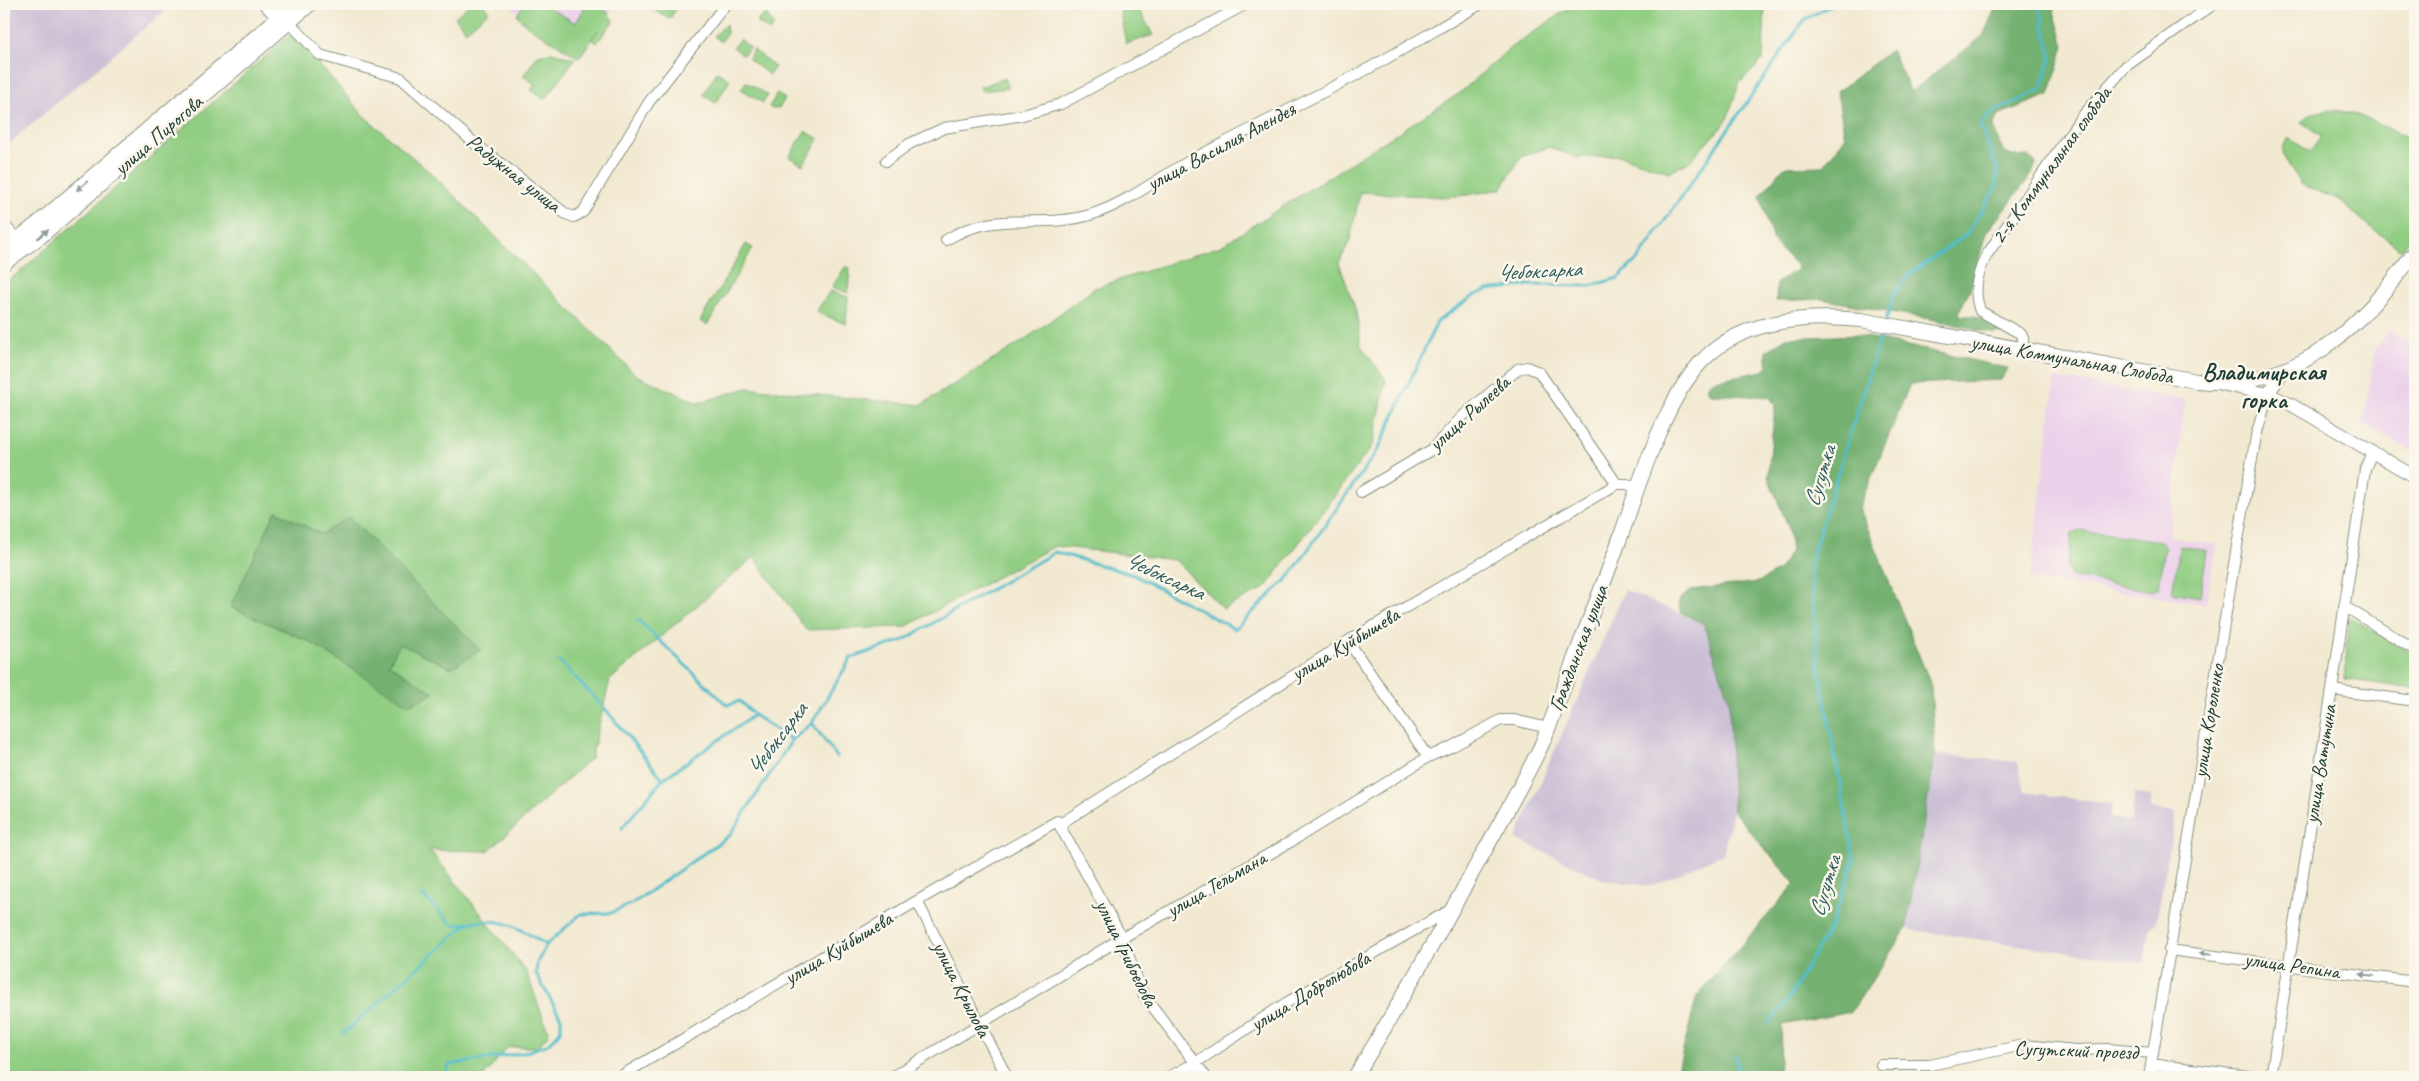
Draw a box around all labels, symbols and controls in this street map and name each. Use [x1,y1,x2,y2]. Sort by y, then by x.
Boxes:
street label: 2-я Коммунальная слобода [1985,79,2118,249]
street label: улица Пирогова [107,88,209,182]
street label: улица Василия Алендея [1140,95,1301,197]
street label: Радужная улица [462,128,568,219]
one-way arrow [75,181,88,192]
one-way arrow [36,228,49,239]
water label: Чебоксарка [1496,255,1584,287]
street label: улица Коммунальная Слобода [1967,328,2176,390]
district label: Владимирская горка [2202,357,2327,415]
street label: улица Рылеева [1421,368,1517,458]
water label: Сугутка [1798,439,1843,510]
water label: Чебоксарка [1121,545,1211,608]
street label: Гражданская улица [1542,580,1615,715]
street label: улица Куйбышева [1284,601,1405,687]
street label: улица Короленко [2186,661,2230,782]
water label: Чебоксарка [740,695,815,781]
street label: улица Ватутина [2297,701,2343,827]
street label: улица Тельмана [1160,844,1273,924]
water label: Сугутка [1803,849,1848,920]
street label: улица Грибоедова [1089,893,1165,1012]
street label: улица Куйбышева [777,905,898,991]
street label: улица Крылова [926,935,998,1043]
street label: улица Добролюбова [1244,944,1376,1038]
street label: улица Репина [2241,945,2344,985]
one-way arrow [2198,950,2214,958]
one-way arrow [2359,971,2375,979]
street label: Сугутский проезд [2014,1035,2141,1065]

